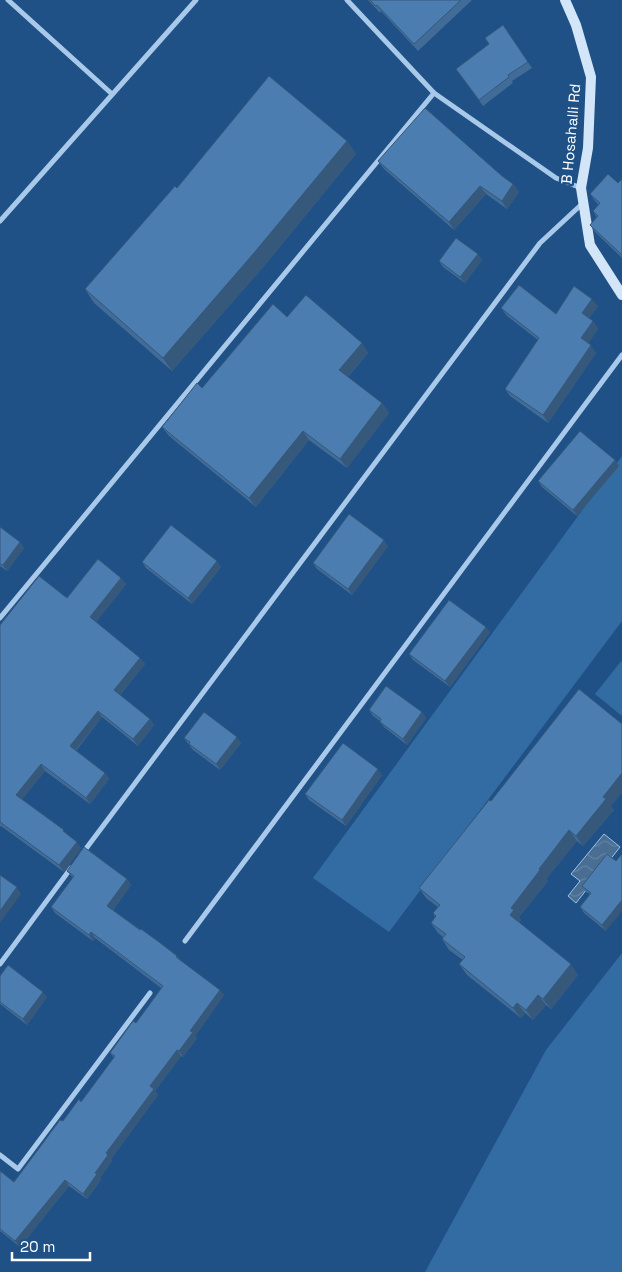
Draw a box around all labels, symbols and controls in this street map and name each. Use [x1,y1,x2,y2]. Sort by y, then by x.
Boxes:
street label: B Hosahalli Rd [557,83,584,185]
scale bar [12,1230,90,1262]
text: 20 m [20,1237,55,1256]

